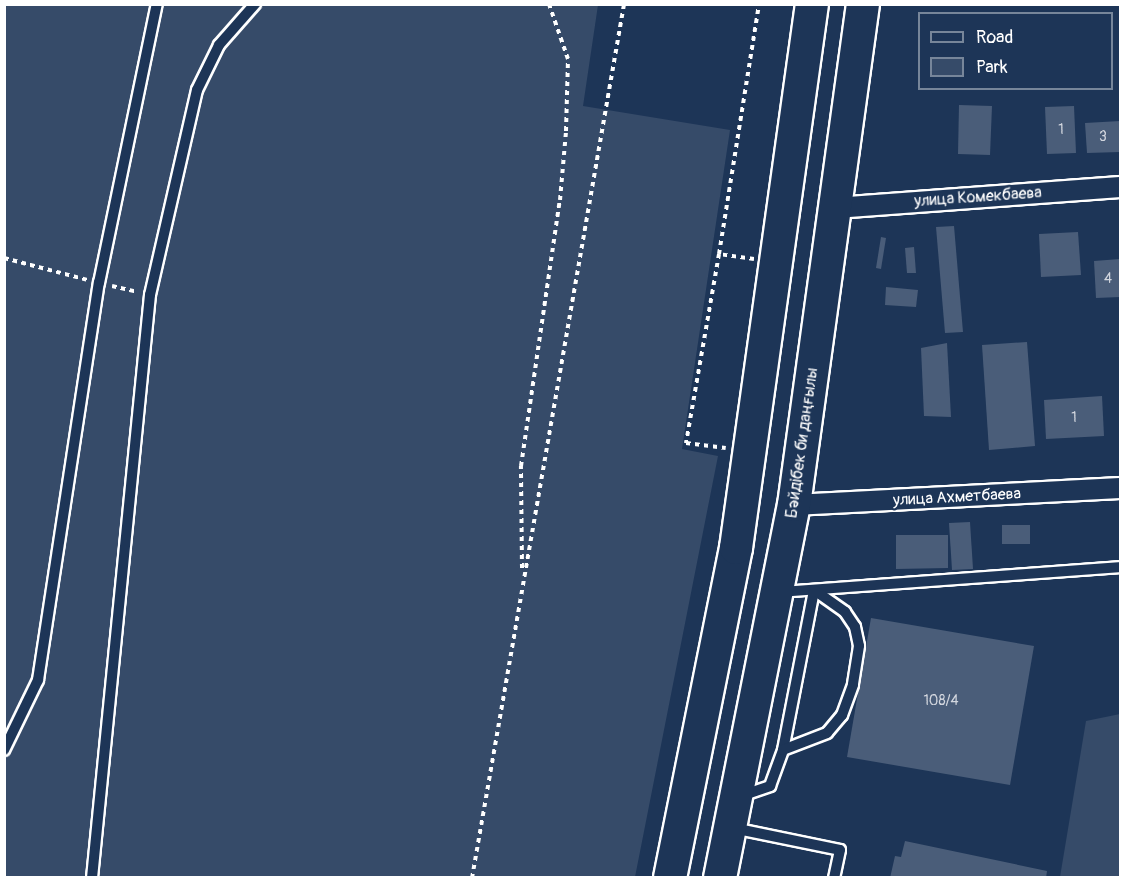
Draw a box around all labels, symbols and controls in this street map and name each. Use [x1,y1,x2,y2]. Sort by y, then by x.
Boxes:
legend [918,12,1113,90]
text: Road [976,26,1013,49]
text: Park [976,56,1008,79]
house number: 1 [1058,122,1064,138]
house number: 3 [1099,129,1107,145]
street label: улица Комекбаева [914,183,1042,211]
house number: 4 [1104,271,1112,287]
street label: Бәйдібек би даңғылы [782,367,822,519]
house number: 1 [1071,410,1077,426]
street label: улица Ахметбаева [893,484,1021,510]
house number: 108/4 [923,693,959,709]

